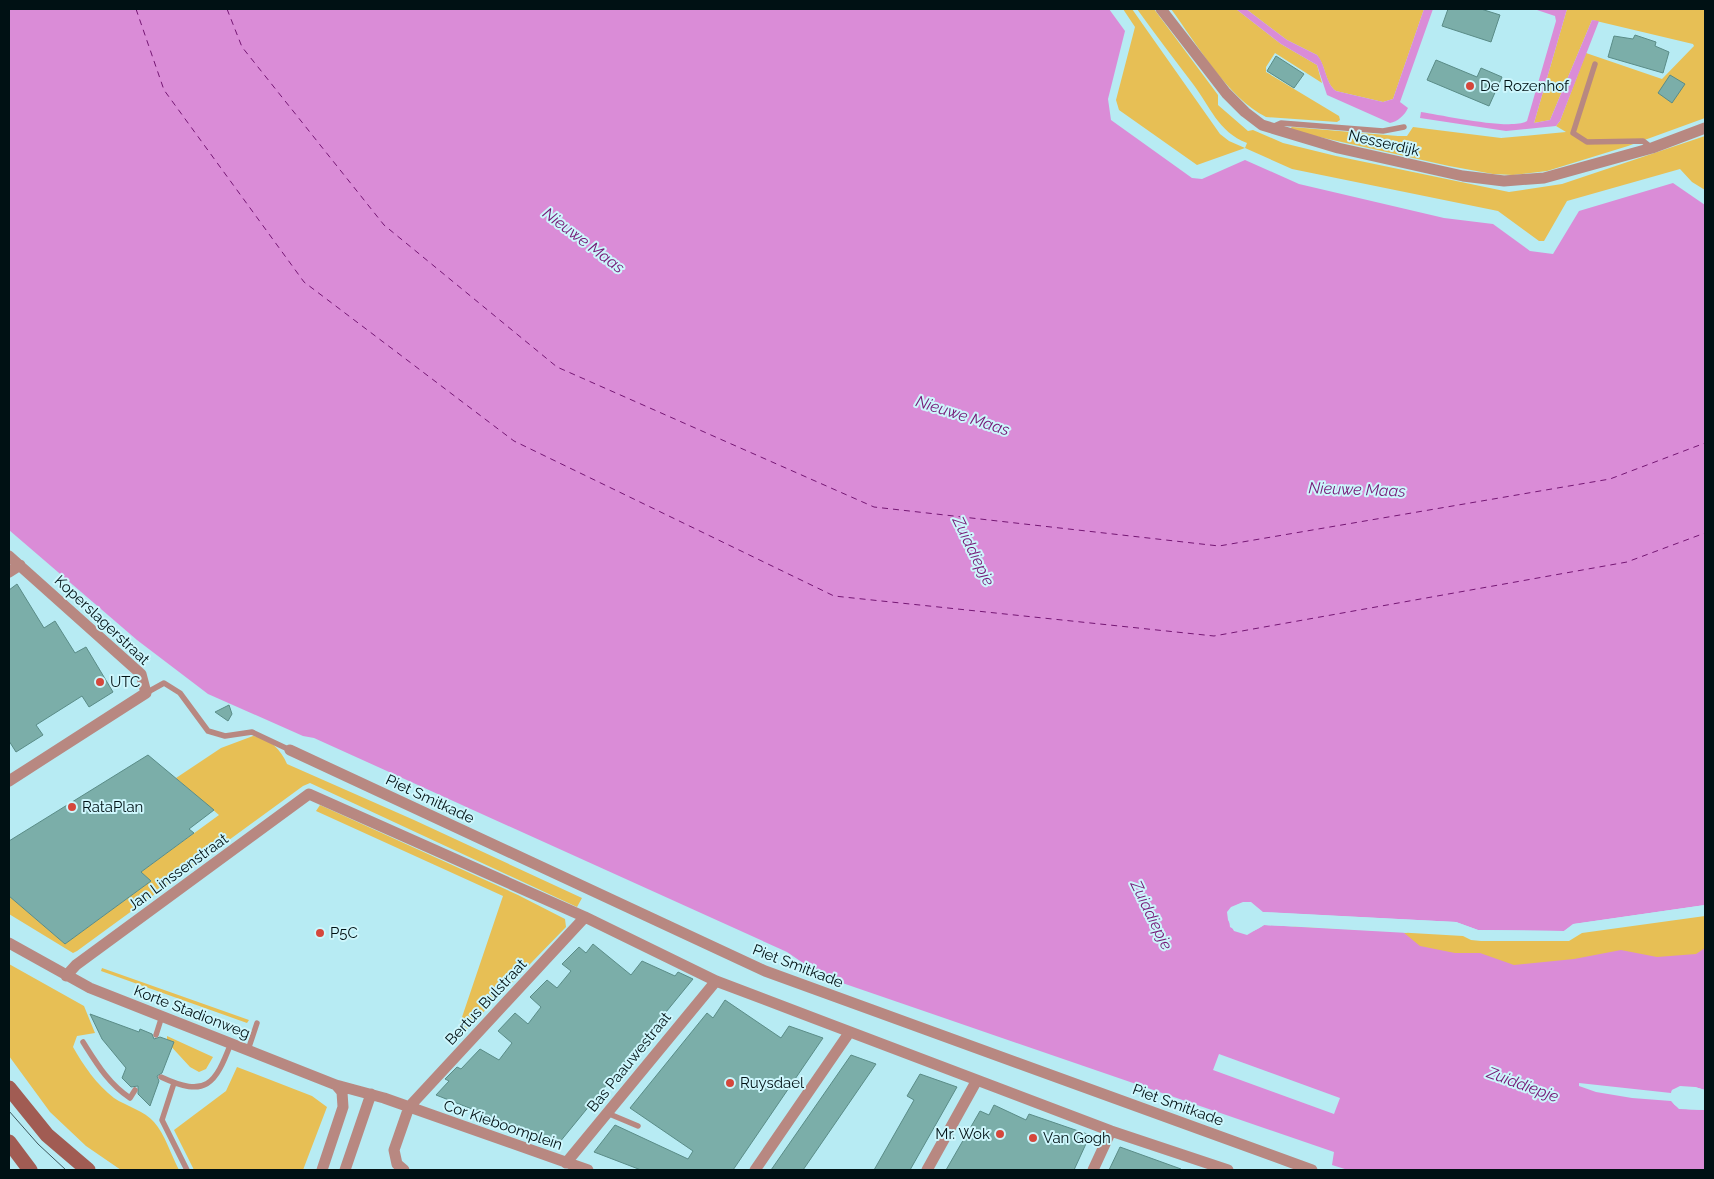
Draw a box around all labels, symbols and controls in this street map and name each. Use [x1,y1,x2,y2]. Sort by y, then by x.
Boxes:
place label: De Rozenhof [1480,77,1570,95]
marker: De Rozenhof [1464,80,1476,92]
street label: Nesserdijk [1347,126,1421,160]
water label: Nieuwe Maas [539,204,629,278]
water label: Nieuwe Maas [914,391,1013,440]
water label: Nieuwe Maas [1308,478,1406,501]
water label: Zuiddiepje [948,513,999,589]
street label: Koperslagerstraat [51,571,153,669]
place label: UTC [110,673,140,691]
marker: UTC [94,676,106,688]
street label: Piet Smitkade [383,771,477,827]
place label: RataPlan [82,798,143,816]
marker: RataPlan [66,801,78,813]
street label: Jan Linssenstraat [124,830,232,914]
water label: Zuiddiepje [1126,877,1177,953]
place label: P5C [330,924,358,942]
marker: P5C [314,927,326,939]
street label: Piet Smitkade [750,940,846,992]
street label: Bertus Bulstraat [442,955,530,1049]
street label: Korte Stadionweg [131,982,253,1042]
street label: Bas Paauwestraat [583,1008,675,1116]
water label: Zuiddiepje [1484,1062,1562,1106]
place label: Ruysdael [740,1074,805,1092]
marker: Ruysdael [724,1077,736,1089]
street label: Piet Smitkade [1130,1080,1226,1130]
street label: Cor Kieboomplein [441,1096,565,1154]
place label: Mr. Wok [935,1125,990,1143]
marker: Mr. Wok [994,1128,1006,1140]
place label: Van Gogh [1043,1129,1111,1147]
marker: Van Gogh [1027,1132,1039,1144]

